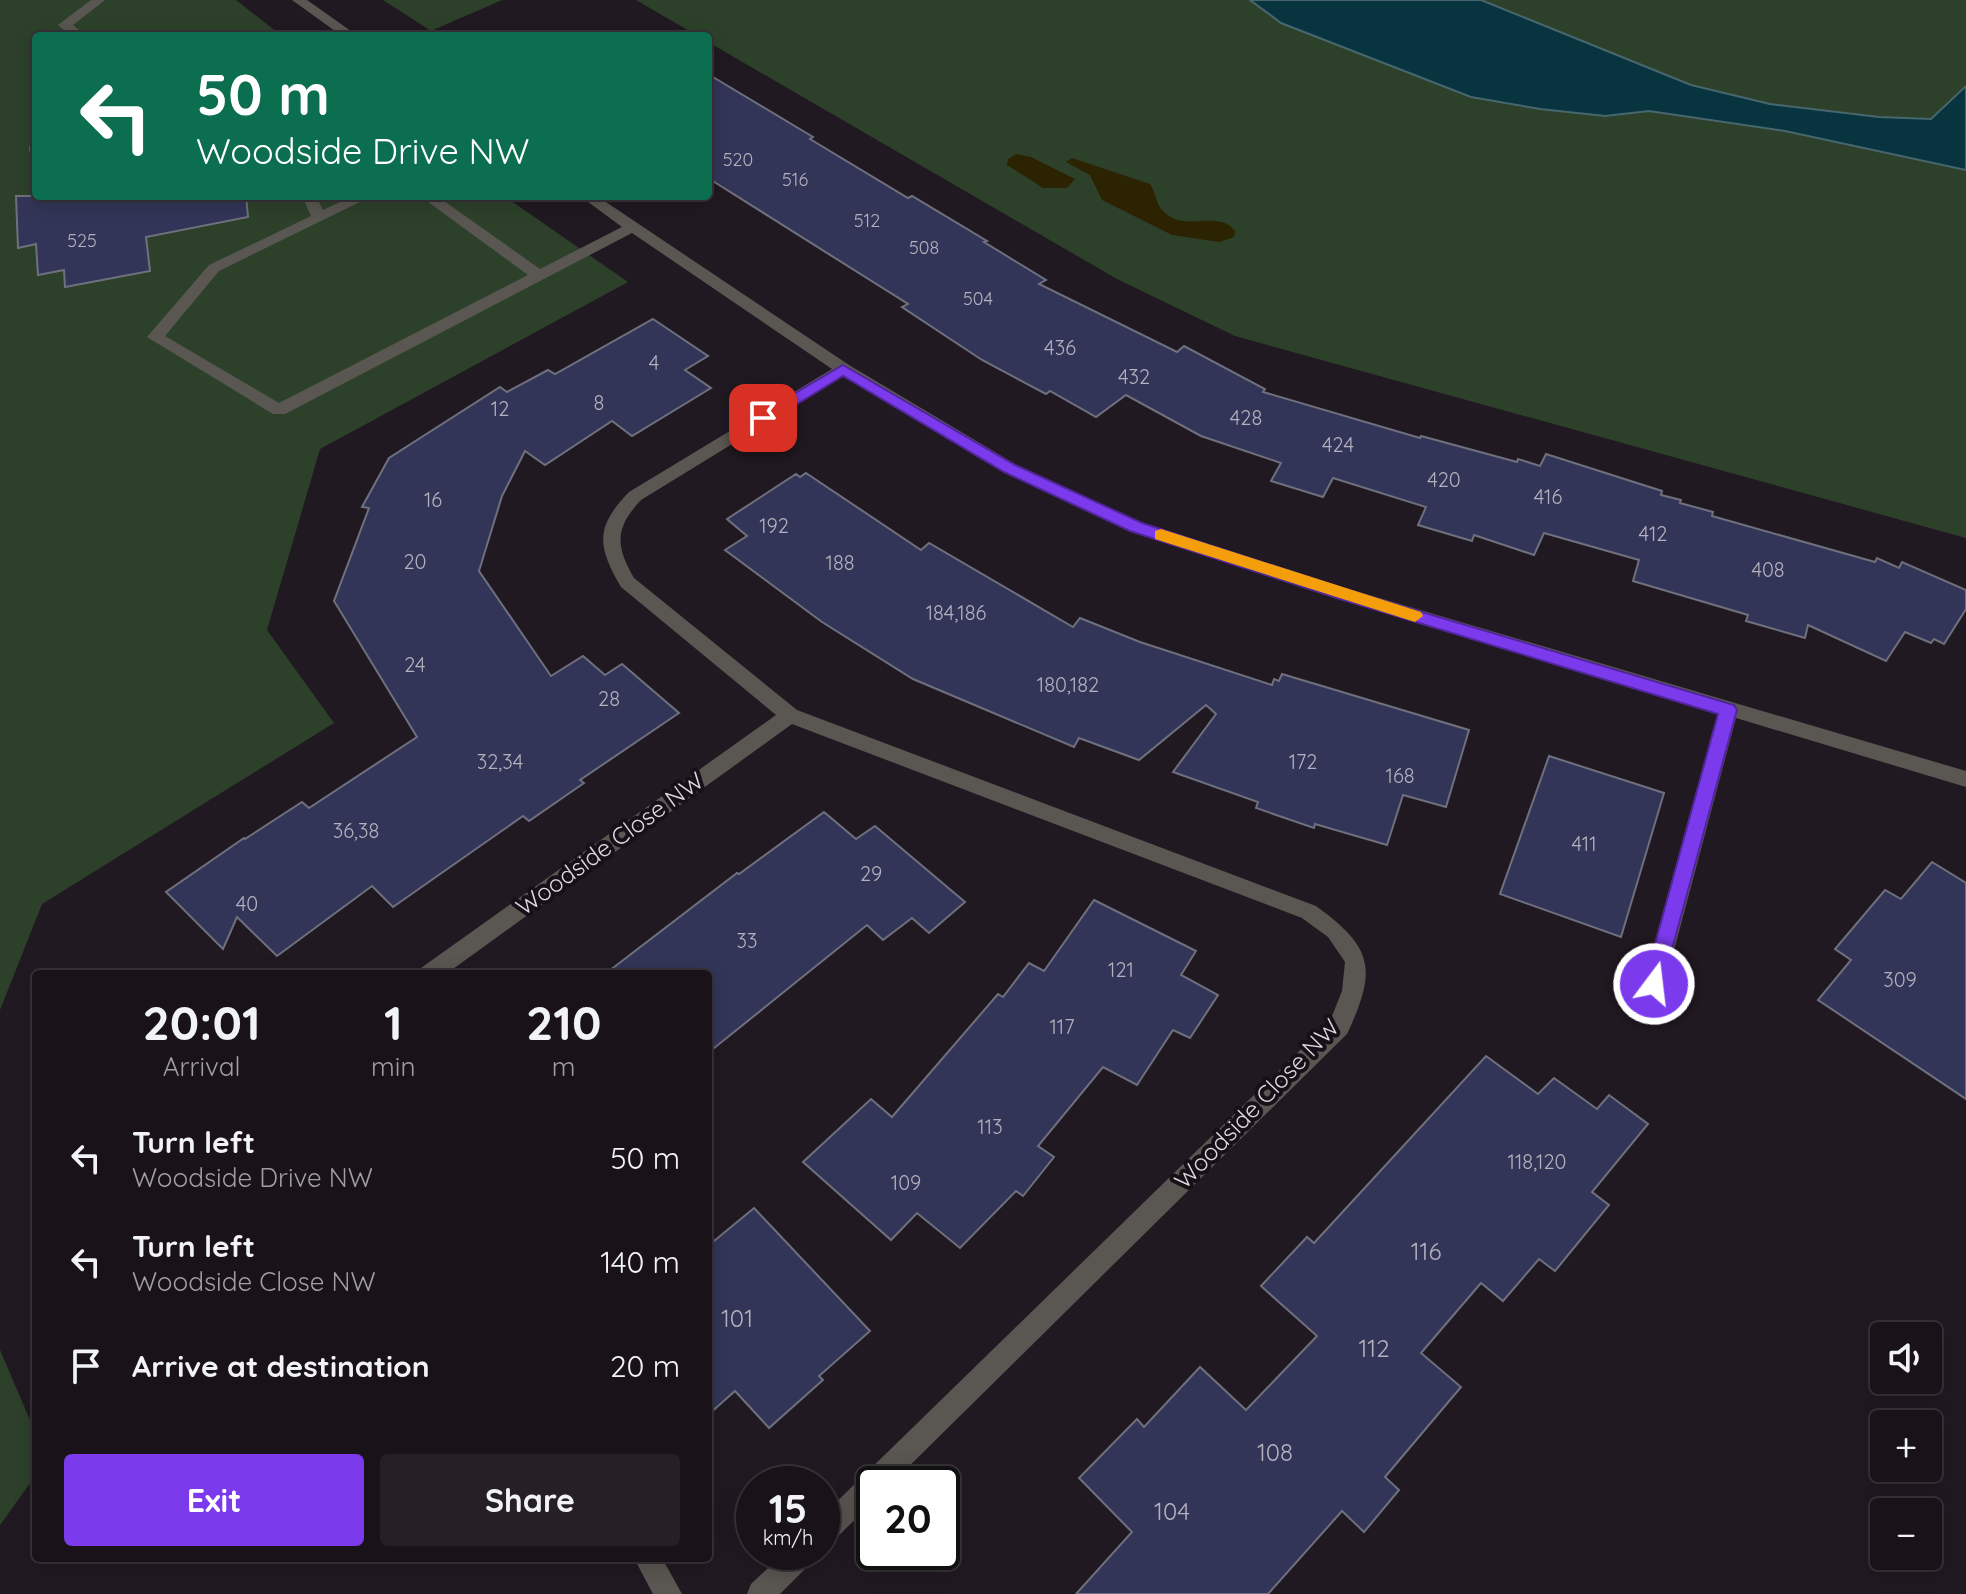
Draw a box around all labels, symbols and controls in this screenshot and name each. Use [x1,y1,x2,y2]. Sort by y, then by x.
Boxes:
text: 50 m [196,59,330,129]
icon: left [64,64,168,168]
text: Woodside Drive NW [196,128,530,173]
house number: 520 [723,148,753,171]
house number: 516 [782,168,808,191]
house number: 512 [854,209,880,232]
house number: 525 [67,229,97,252]
house number: 508 [909,236,939,259]
house number: 504 [963,287,993,310]
house number: 436 [1044,335,1076,360]
house number: 4 [649,350,659,375]
house number: 432 [1118,364,1150,389]
pin [729,384,797,452]
house number: 8 [594,390,604,415]
house number: 12 [491,396,509,421]
icon: arrive [741,396,785,440]
house number: 428 [1230,405,1262,430]
house number: 424 [1322,432,1354,457]
house number: 420 [1427,467,1461,492]
house number: 416 [1534,484,1563,509]
house number: 16 [424,487,442,512]
house number: 192 [759,513,789,538]
house number: 412 [1639,521,1667,546]
house number: 20 [404,549,426,574]
house number: 188 [826,550,855,575]
house number: 408 [1751,557,1785,582]
house number: 184,186 [926,600,987,625]
house number: 24 [404,652,426,677]
house number: 180,182 [1037,672,1099,697]
house number: 28 [598,686,620,711]
house number: 32,34 [477,749,523,774]
house number: 172 [1289,749,1317,774]
house number: 168 [1386,763,1414,788]
street label: Woodside Close NW [510,765,709,921]
house number: 36,38 [333,818,379,843]
house number: 411 [1571,831,1597,856]
house number: 29 [860,861,882,886]
house number: 40 [236,891,258,916]
house number: 33 [737,928,757,953]
position arrow [1612,942,1696,1026]
house number: 121 [1108,957,1134,982]
house number: 309 [1883,967,1917,992]
text: 20:01 [143,992,261,1052]
text: 1 [384,992,403,1052]
text: 210 [526,992,601,1052]
street label: Woodside Close NW [1167,1012,1345,1195]
house number: 117 [1049,1014,1075,1039]
text: Arrival [163,1050,240,1083]
text: min [371,1050,415,1083]
text: m [552,1050,576,1083]
house number: 113 [977,1114,1003,1139]
text: Turn left [132,1123,255,1161]
icon: left [64,1136,108,1180]
text: 50 m [610,1139,680,1177]
house number: 118,120 [1508,1149,1566,1174]
text: Woodside Drive NW [132,1161,373,1194]
house number: 109 [891,1170,921,1195]
text: Turn left [132,1227,255,1265]
house number: 116 [1411,1236,1441,1266]
icon: left [64,1240,108,1284]
text: 140 m [600,1243,680,1281]
text: Woodside Close NW [132,1265,376,1298]
house number: 101 [721,1303,753,1333]
map controls [1870,1322,1942,1570]
button: sound [1870,1322,1942,1394]
house number: 112 [1358,1333,1390,1363]
icon: arrive [64,1344,108,1388]
text: Arrive at destination [132,1347,430,1385]
text: 20 m [610,1347,680,1385]
button: + [1870,1410,1942,1482]
house number: 108 [1257,1437,1293,1467]
button: Exit [64,1454,364,1546]
button: Share [380,1454,680,1546]
speed limit sign: 20 [856,1466,960,1570]
text: 15 [769,1483,807,1533]
house number: 104 [1154,1496,1190,1526]
button: − [1870,1498,1942,1570]
text: km/h [763,1525,813,1550]

